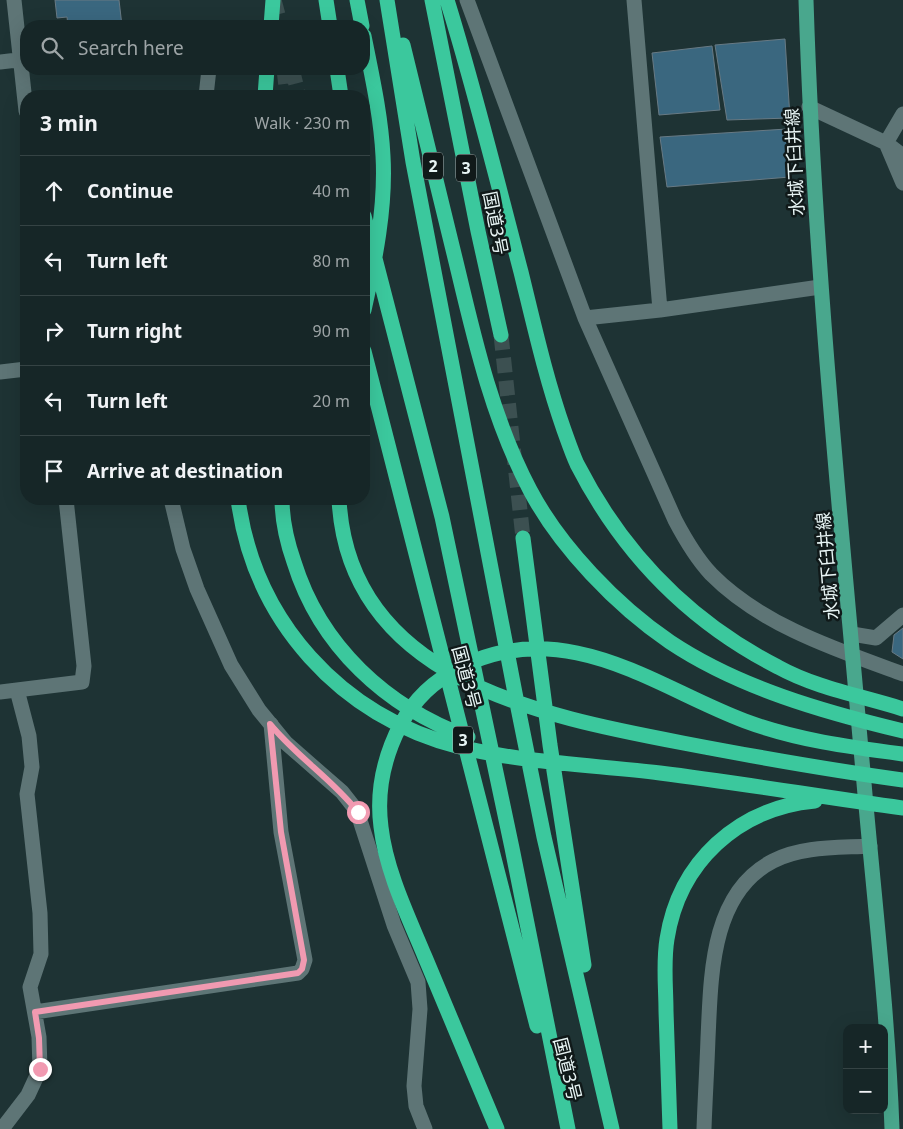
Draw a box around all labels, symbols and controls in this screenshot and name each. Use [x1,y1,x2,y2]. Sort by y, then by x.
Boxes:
search box [20,20,370,75]
icon: search [38,34,66,62]
text: Search here [78,35,184,61]
street label: 水城下臼井線 [779,107,809,217]
text: 3 min [40,109,98,137]
text: Walk · 230 m [255,112,350,134]
road number: 2 [423,153,443,180]
road number: 3 [456,154,476,182]
icon: ahead [40,177,68,205]
text: Continue [87,178,173,204]
text: 40 m [313,180,350,202]
street label: 国道3号 [478,189,514,257]
icon: left [40,247,68,275]
text: Turn left [87,248,168,274]
text: 80 m [313,250,350,272]
icon: right [40,317,68,345]
text: Turn right [87,318,182,344]
text: 90 m [313,320,350,342]
icon: left [40,387,68,415]
text: Turn left [87,388,168,414]
text: 20 m [313,390,350,412]
icon: arrive [40,457,68,485]
text: Arrive at destination [87,458,283,484]
street label: 水城下臼井線 [810,511,844,621]
street label: 国道3号 [447,643,487,711]
road number: 3 [453,726,473,754]
route start [347,801,370,824]
map controls [843,1024,888,1114]
button: + [843,1024,888,1069]
street label: 国道3号 [549,1035,587,1103]
route end [29,1058,52,1081]
button: − [843,1069,888,1114]

